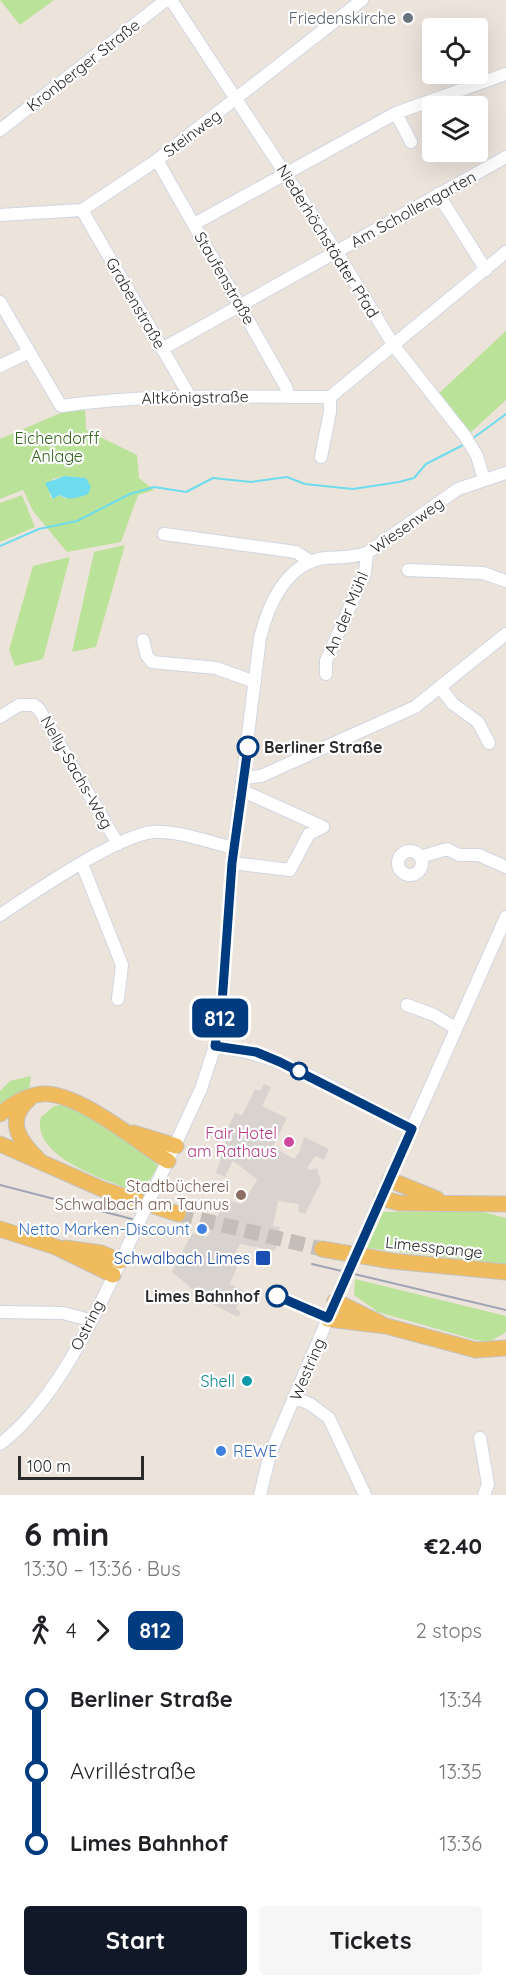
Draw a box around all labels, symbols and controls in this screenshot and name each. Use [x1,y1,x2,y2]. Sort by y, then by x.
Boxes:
place label: Friedenskirche [289,8,396,28]
marker: Friedenskirche [401,11,415,25]
street label: Kronberger Straße [22,15,144,115]
map controls [422,18,488,162]
button: locate [422,18,488,84]
button: layers [422,96,488,162]
street label: Steinweg [159,105,225,161]
street label: Niederhöchstädter Pfad [273,161,383,321]
street label: Am Schollengarten [347,166,479,252]
street label: Staufenstraße [190,228,260,328]
street label: Grabenstraße [102,254,170,352]
street label: Altkönigstraße [141,386,249,408]
park label: Eichendorff Anlage [14,428,100,466]
street label: Wiesenweg [367,493,447,557]
street label: An der Mühl [320,568,372,658]
street label: Nelly-Sachs-Weg [37,712,117,832]
marker: Berliner Straße [237,736,259,758]
place label: Berliner Straße [264,737,382,757]
line badge: 812 [186,998,254,1038]
text: 812 [204,1005,236,1031]
unlabelled marker [290,1062,308,1080]
place label: Fair Hotel am Rathaus [187,1123,277,1161]
marker: Fair Hotel am Rathaus [282,1135,296,1149]
place label: Stadtbücherei Schwalbach am Taunus [55,1176,229,1214]
marker: Stadtbücherei Schwalbach am Taunus [234,1188,248,1202]
place label: Netto Marken-Discount [19,1219,190,1239]
marker: Netto Marken-Discount [195,1222,209,1236]
street label: Limesspange [384,1232,484,1262]
place label: Schwalbach Limes [114,1248,250,1268]
marker: Schwalbach Limes [254,1249,272,1267]
marker: Limes Bahnhof [266,1285,288,1307]
place label: Limes Bahnhof [145,1286,260,1306]
street label: Ostring [66,1296,108,1354]
street label: Westring [285,1335,329,1403]
place label: Shell [201,1371,235,1391]
marker: Shell [240,1374,254,1388]
place label: REWE [233,1441,277,1461]
marker: REWE [214,1444,228,1458]
scale bar [18,1453,144,1480]
text: 100 m [27,1456,71,1476]
text: 6 min [24,1513,109,1554]
text: €2.40 [424,1532,482,1560]
text: 13:30 – 13:36 · Bus [24,1556,181,1581]
icon: walk [24,1614,57,1647]
icon: forward [86,1614,119,1647]
text: 812 [140,1617,171,1643]
text: 4 [66,1618,77,1643]
text: 2 stops [416,1618,482,1643]
text: Berliner Straße [70,1685,233,1713]
text: 13:34 [439,1687,482,1712]
text: Avrilléstraße [70,1757,196,1785]
text: 13:35 [439,1759,482,1784]
text: Limes Bahnhof [70,1829,228,1857]
text: 13:36 [439,1831,482,1856]
button: Start [24,1906,247,1975]
button: Tickets [259,1906,482,1975]

